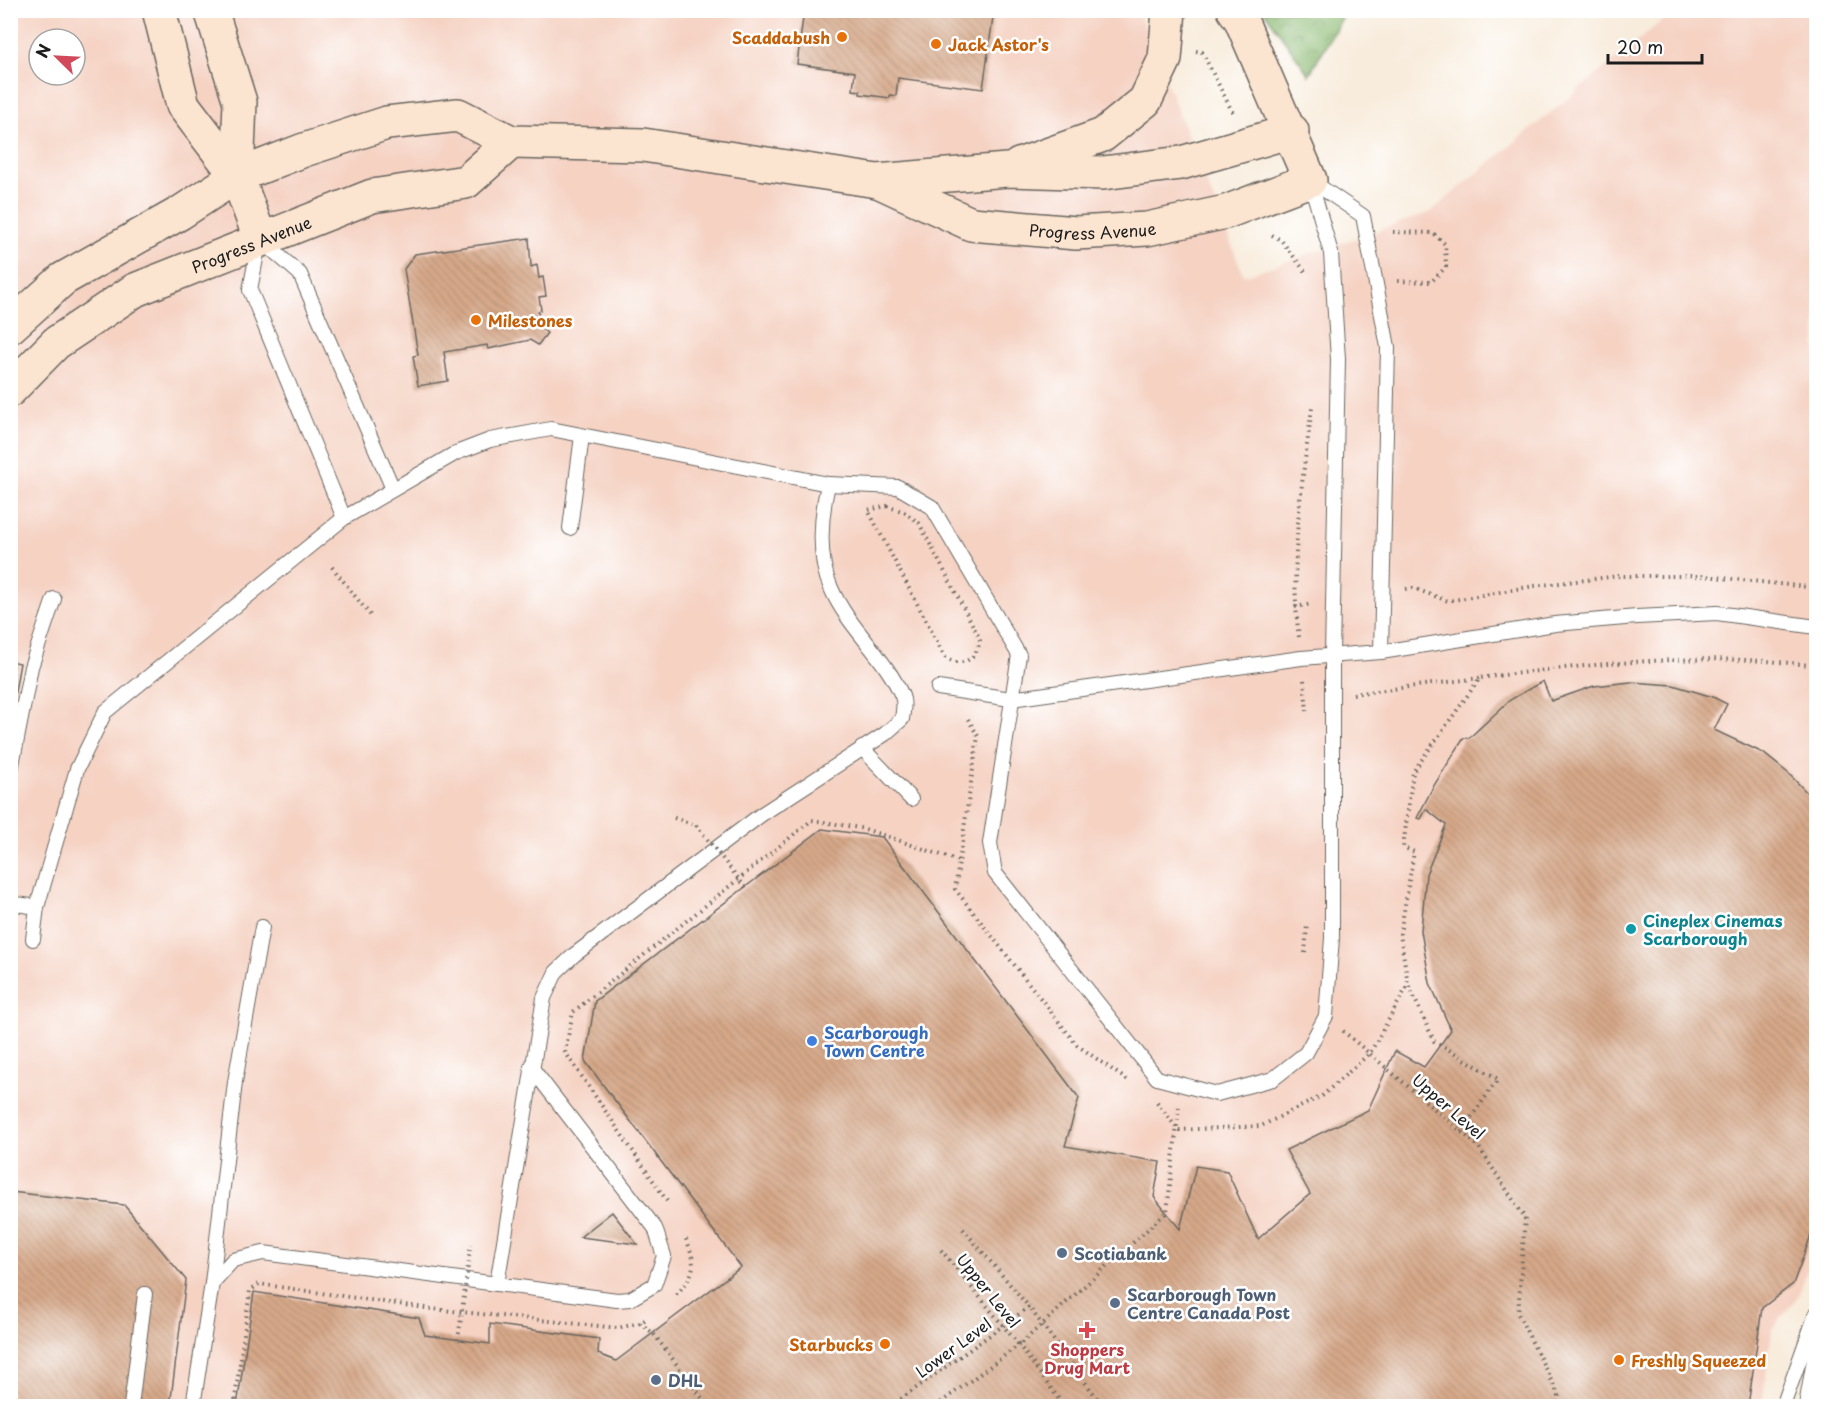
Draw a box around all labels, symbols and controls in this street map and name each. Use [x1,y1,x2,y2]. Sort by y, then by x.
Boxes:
place label: Scaddabush [732,25,830,49]
north arrow [27,27,87,87]
scale bar [1608,27,1702,65]
marker: Scaddabush [835,30,849,44]
place label: Jack Astor's [948,32,1049,56]
text: 20 m [1617,33,1663,60]
marker: Jack Astor's [929,37,943,51]
text: N [29,40,56,61]
street label: Progress Avenue [188,209,315,278]
street label: Progress Avenue [1028,215,1158,245]
place label: Milestones [488,308,573,332]
marker: Milestones [469,313,483,327]
place label: Cineplex Cinemas Scarborough [1643,908,1783,950]
marker: Cineplex Cinemas Scarborough [1624,922,1638,936]
place label: Scarborough Town Centre [824,1020,929,1062]
marker: Scarborough Town Centre [805,1034,819,1048]
street label: Upper Level [1407,1068,1491,1144]
place label: Scotiabank [1074,1241,1167,1265]
marker: Scotiabank [1055,1246,1069,1260]
street label: Upper Level [951,1248,1027,1332]
place label: Scarborough Town Centre Canada Post [1127,1282,1290,1324]
marker: Scarborough Town Centre Canada Post [1108,1296,1122,1310]
street label: Lower Level [910,1311,996,1383]
marker: Shoppers Drug Mart [1080,1323,1094,1337]
place label: Starbucks [789,1332,873,1356]
marker: Starbucks [878,1337,892,1351]
place label: Shoppers Drug Mart [1044,1337,1130,1379]
place label: Freshly Squeezed [1631,1348,1766,1372]
marker: Freshly Squeezed [1612,1353,1626,1367]
place label: DHL [668,1368,703,1392]
marker: DHL [649,1373,663,1387]

